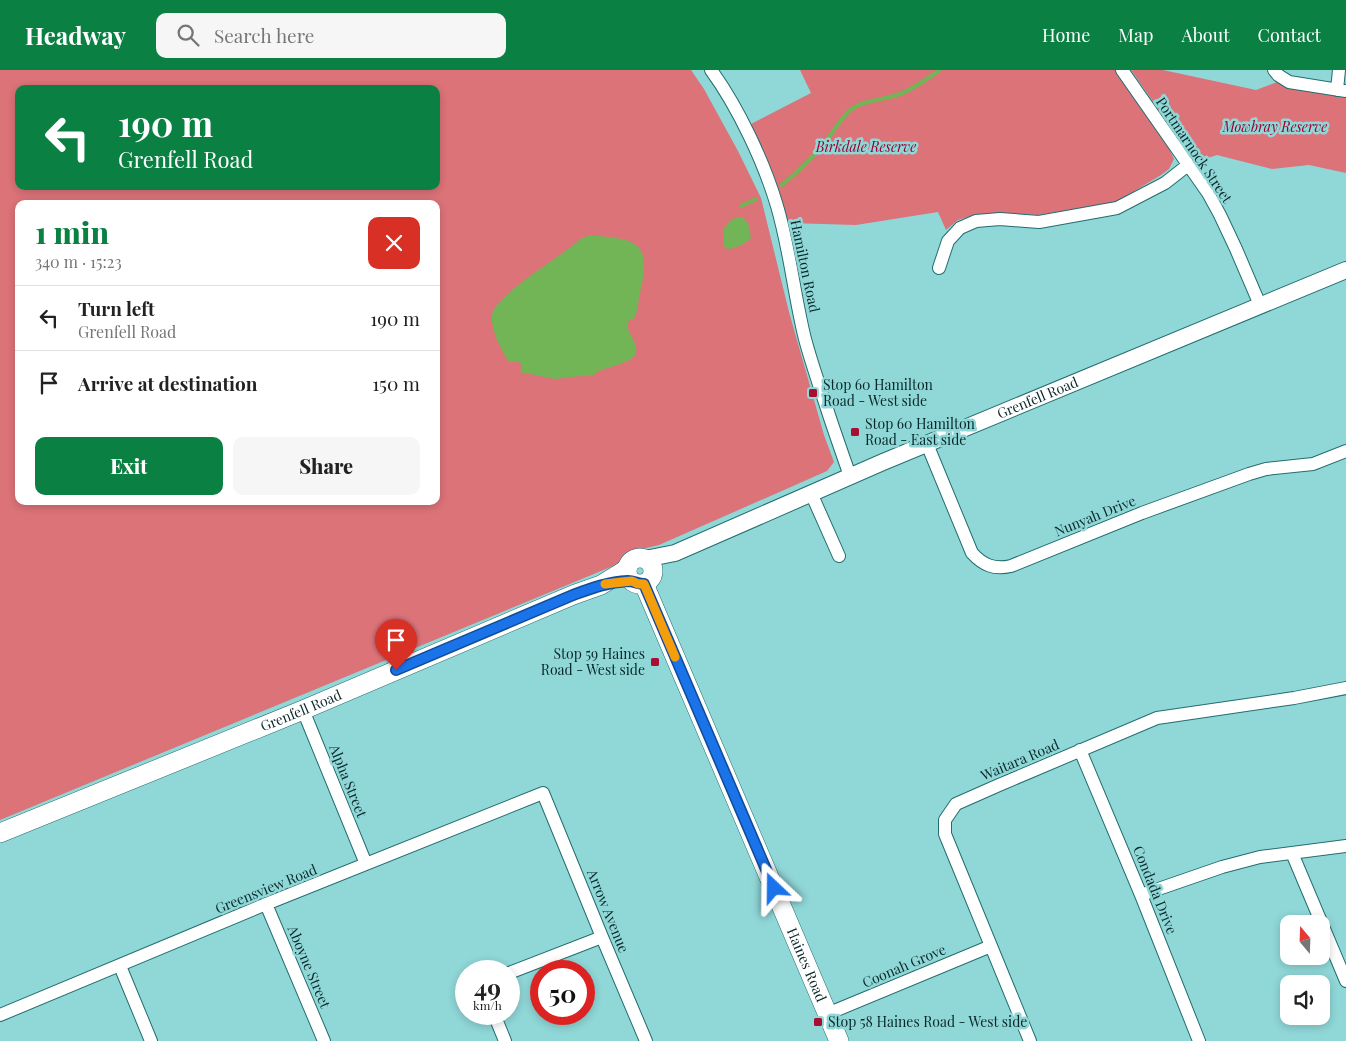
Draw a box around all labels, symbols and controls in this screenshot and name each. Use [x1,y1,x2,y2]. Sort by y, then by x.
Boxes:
search box [156,13,506,58]
text: Headway [25,19,126,51]
icon: search [174,21,202,49]
text: Search here [214,22,314,48]
text: Home [1042,23,1090,47]
text: Map [1118,23,1153,47]
text: About [1181,23,1230,47]
text: Contact [1258,23,1321,47]
street label: Portmarnock Street [1152,93,1238,207]
text: 190 m [118,99,213,146]
icon: left [35,105,100,170]
park label: Mowbray Reserve [1222,117,1327,136]
park label: Birkdale Reserve [815,137,916,156]
text: Grenfell Road [118,144,253,174]
text: 1 min [35,212,109,252]
button: close [368,217,420,269]
street label: Hamilton Road [786,218,825,314]
text: 340 m · 15:23 [35,251,122,272]
text: Turn left [78,295,155,321]
icon: left [35,304,63,332]
text: 190 m [370,305,420,331]
text: Grenfell Road [78,321,176,342]
icon: arrive [35,369,63,397]
text: Arrive at destination [78,370,258,396]
text: 150 m [372,370,420,396]
street label: Grenfell Road [994,372,1081,423]
place label: Stop 60 Hamilton Road - West side [823,375,934,410]
marker: Stop 60 Hamilton Road - West side [807,387,819,399]
place label: Stop 60 Hamilton Road - East side [865,414,976,449]
marker: Stop 60 Hamilton Road - East side [849,426,861,438]
button: Exit [35,437,223,495]
button: Share [233,437,420,495]
street label: Nunyah Drive [1051,491,1138,540]
pin [375,619,417,670]
icon: arrive [382,626,410,654]
place label: Stop 59 Haines Road - West side [541,644,645,679]
marker: Stop 59 Haines Road - West side [649,656,661,668]
street label: Grenfell Road [257,685,344,735]
street label: Waitara Road [977,735,1062,785]
street label: Alpha Street [325,741,372,821]
street label: Condada Drive [1129,843,1182,937]
street label: Greensview Road [212,859,320,918]
position arrow [747,861,799,913]
street label: Arrow Avenue [583,865,634,955]
north arrow [1280,915,1330,965]
map controls [1280,915,1330,1025]
street label: Aboyne Street [283,922,336,1012]
street label: Haines Road [783,925,831,1005]
street label: Coonah Grove [859,939,949,992]
speed limit sign: 50 [530,960,595,1025]
text: 49 [474,970,501,1003]
button: sound [1280,975,1330,1025]
text: km/h [473,997,502,1013]
place label: Stop 58 Haines Road - West side [828,1012,1027,1031]
marker: Stop 58 Haines Road - West side [812,1016,824,1028]

